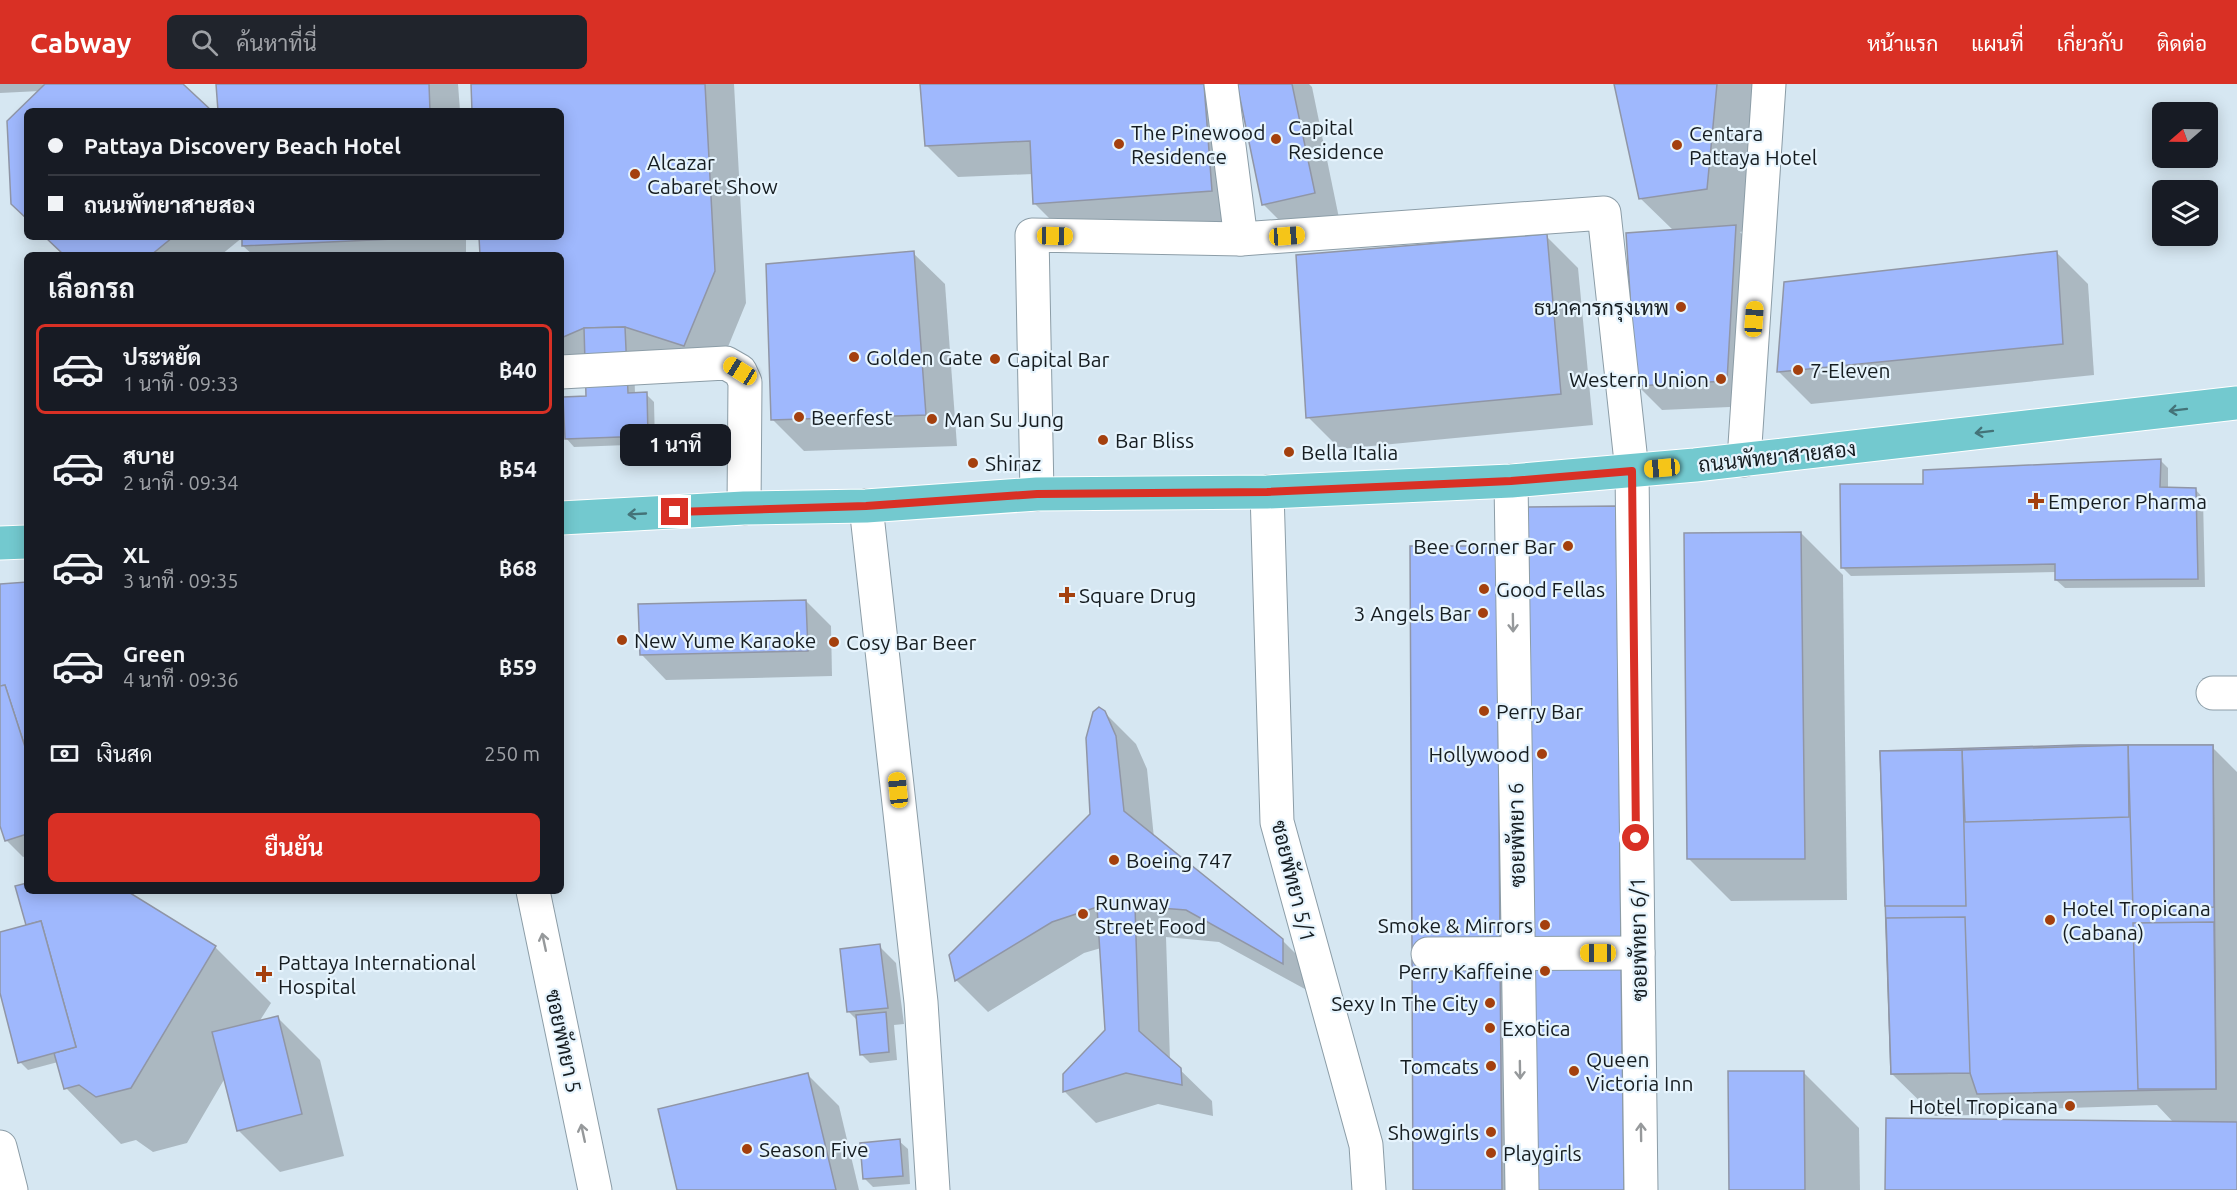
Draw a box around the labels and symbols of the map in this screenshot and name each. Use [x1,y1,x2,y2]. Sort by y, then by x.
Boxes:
north arrow [2152,102,2218,168]
place label: Capital Residence [1288,115,1384,163]
place label: The Pinewood Residence [1131,120,1265,168]
place label: Centara Pattaya Hotel [1689,121,1817,169]
marker: Capital Residence [1269,132,1283,146]
marker: The Pinewood Residence [1112,137,1126,151]
marker: Centara Pattaya Hotel [1670,138,1684,152]
place label: Alcazar Cabaret Show [647,150,778,198]
marker: Alcazar Cabaret Show [628,167,642,181]
car [1268,226,1306,246]
car [1037,227,1073,245]
place label: ธนาคารกรุงเทพ [1534,295,1669,322]
marker: ธนาคารกรุงเทพ [1674,300,1688,314]
car [1744,300,1764,338]
place label: Golden Gate [866,345,983,369]
place label: Capital Bar [1007,347,1110,371]
marker: Golden Gate [847,350,861,364]
marker: Capital Bar [988,352,1002,366]
car [720,354,760,388]
place label: 7-Eleven [1810,358,1891,382]
marker: 7-Eleven [1791,363,1805,377]
place label: Western Union [1569,367,1709,391]
marker: Western Union [1714,372,1728,386]
place label: Beerfest [811,405,892,429]
one-way arrow [2168,405,2188,416]
place label: Man Su Jung [944,407,1064,431]
marker: Beerfest [792,410,806,424]
marker: Man Su Jung [925,412,939,426]
callout: 1 นาที [620,425,730,467]
one-way arrow [1974,427,1994,438]
place label: Bar Bliss [1115,428,1194,452]
marker: Bar Bliss [1096,433,1110,447]
street label: ถนนพัทยาสายสอง [1697,436,1857,476]
place label: Bella Italia [1301,440,1398,464]
marker: Bella Italia [1282,445,1296,459]
place label: Shiraz [985,451,1042,475]
marker: Shiraz [966,456,980,470]
car [1643,457,1681,479]
place label: Emperor Pharma [2048,489,2207,513]
marker: Emperor Pharma [2029,494,2043,508]
route end [661,498,688,525]
one-way arrow [628,508,648,519]
place label: Bee Corner Bar [1413,534,1556,558]
marker: Bee Corner Bar [1561,539,1575,553]
place label: Good Fellas [1496,577,1605,601]
marker: Good Fellas [1477,582,1491,596]
place label: Square Drug [1079,583,1196,607]
marker: Square Drug [1060,588,1074,602]
place label: 3 Angels Bar [1354,601,1471,625]
marker: 3 Angels Bar [1476,606,1490,620]
one-way arrow [1507,613,1519,633]
place label: New Yume Karaoke [634,628,816,652]
place label: Cosy Bar Beer [846,630,977,654]
marker: New Yume Karaoke [615,633,629,647]
marker: Cosy Bar Beer [827,635,841,649]
place label: Perry Bar [1496,699,1583,723]
marker: Perry Bar [1477,704,1491,718]
place label: Hollywood [1429,742,1530,766]
marker: Hollywood [1535,747,1549,761]
car [887,771,909,809]
street label: ซอยพัทยา 6 [1503,782,1529,888]
street label: ซอยพัทยา 5/1 [1267,818,1321,944]
route start [1622,824,1649,851]
place label: Boeing 747 [1126,848,1233,872]
marker: Boeing 747 [1107,853,1121,867]
street label: ซอยพัทยา 6/1 [1625,876,1651,1002]
place label: Runway Street Food [1095,890,1206,938]
place label: Hotel Tropicana (Cabana) [2062,896,2211,944]
marker: Runway Street Food [1076,907,1090,921]
place label: Smoke & Mirrors [1378,913,1533,937]
marker: Hotel Tropicana (Cabana) [2043,913,2057,927]
marker: Smoke & Mirrors [1538,918,1552,932]
one-way arrow [537,932,549,951]
car [1580,944,1616,962]
place label: Pattaya International Hospital [278,950,476,998]
place label: Perry Kaffeine [1398,959,1533,983]
marker: Perry Kaffeine [1538,964,1552,978]
marker: Pattaya International Hospital [255,965,273,983]
street label: ซอยพัทยา 5 [541,987,587,1095]
place label: Sexy In The City [1331,991,1478,1015]
marker: Sexy In The City [1483,996,1497,1010]
place label: Exotica [1502,1016,1570,1040]
marker: Exotica [1483,1021,1497,1035]
place label: Queen Victoria Inn [1586,1047,1693,1095]
place label: Tomcats [1400,1054,1479,1078]
marker: Tomcats [1484,1059,1498,1073]
one-way arrow [1514,1059,1526,1079]
marker: Queen Victoria Inn [1567,1064,1581,1078]
place label: Hotel Tropicana [1909,1094,2058,1118]
marker: Hotel Tropicana [2063,1099,2077,1113]
place label: Showgirls [1388,1120,1479,1144]
one-way arrow [1635,1122,1646,1142]
one-way arrow [577,1123,588,1143]
marker: Showgirls [1484,1125,1498,1139]
place label: Season Five [759,1137,869,1161]
place label: Playgirls [1503,1141,1582,1165]
marker: Season Five [740,1142,754,1156]
marker: Playgirls [1484,1146,1498,1160]

